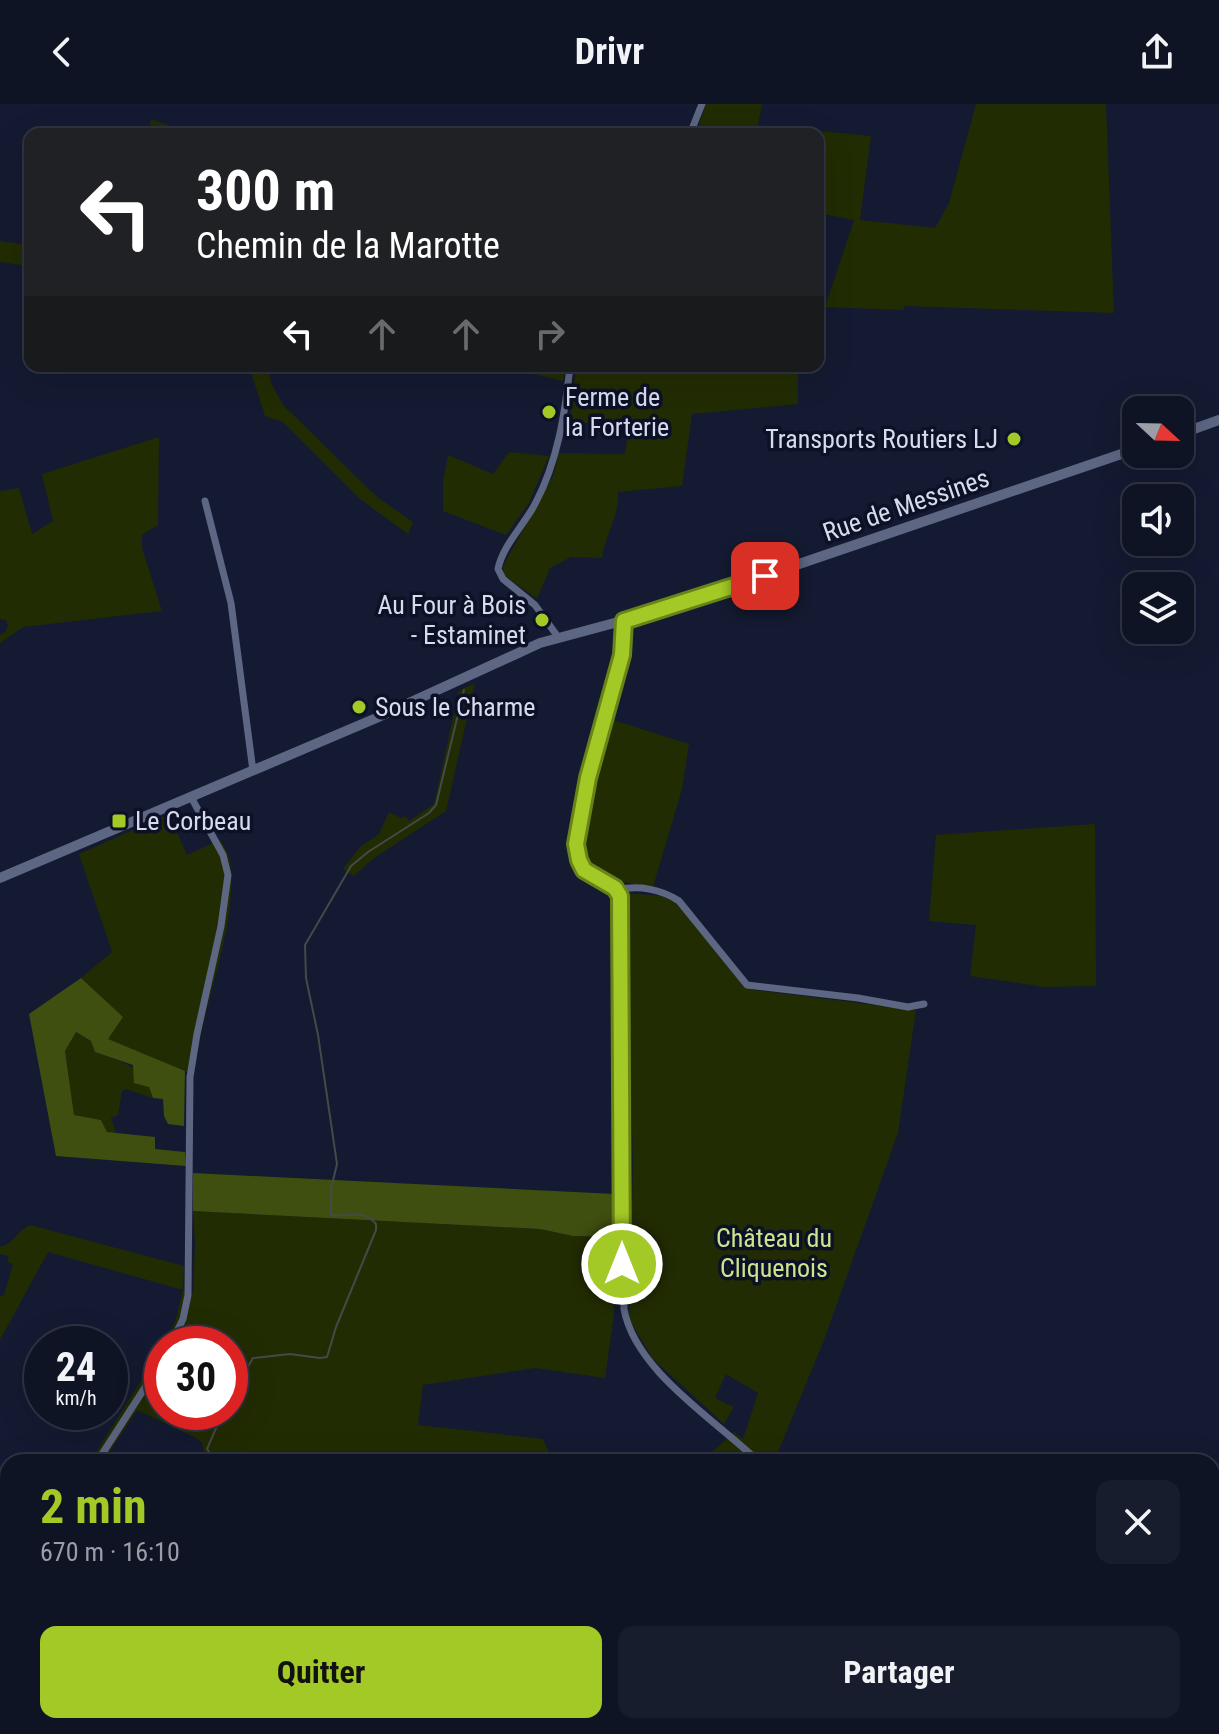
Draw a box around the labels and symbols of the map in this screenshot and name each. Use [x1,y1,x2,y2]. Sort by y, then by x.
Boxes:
place label: Ferme de la Forterie [565,382,669,442]
north arrow [1122,396,1194,468]
marker: Ferme de la Forterie [540,403,558,421]
place label: Transports Routiers LJ [765,424,998,454]
marker: Transports Routiers LJ [1005,430,1023,448]
street label: Rue de Messines [819,463,993,547]
pin [731,542,799,610]
place label: Au Four à Bois - Estaminet [377,590,526,650]
marker: Au Four à Bois - Estaminet [533,611,551,629]
place label: Sous le Charme [375,692,535,722]
marker: Sous le Charme [350,698,368,716]
place label: Le Corbeau [135,806,251,836]
marker: Le Corbeau [110,812,128,830]
position arrow [580,1222,664,1306]
park label: Château du Cliquenois [716,1223,832,1283]
speed limit sign: 30 [144,1326,248,1430]

